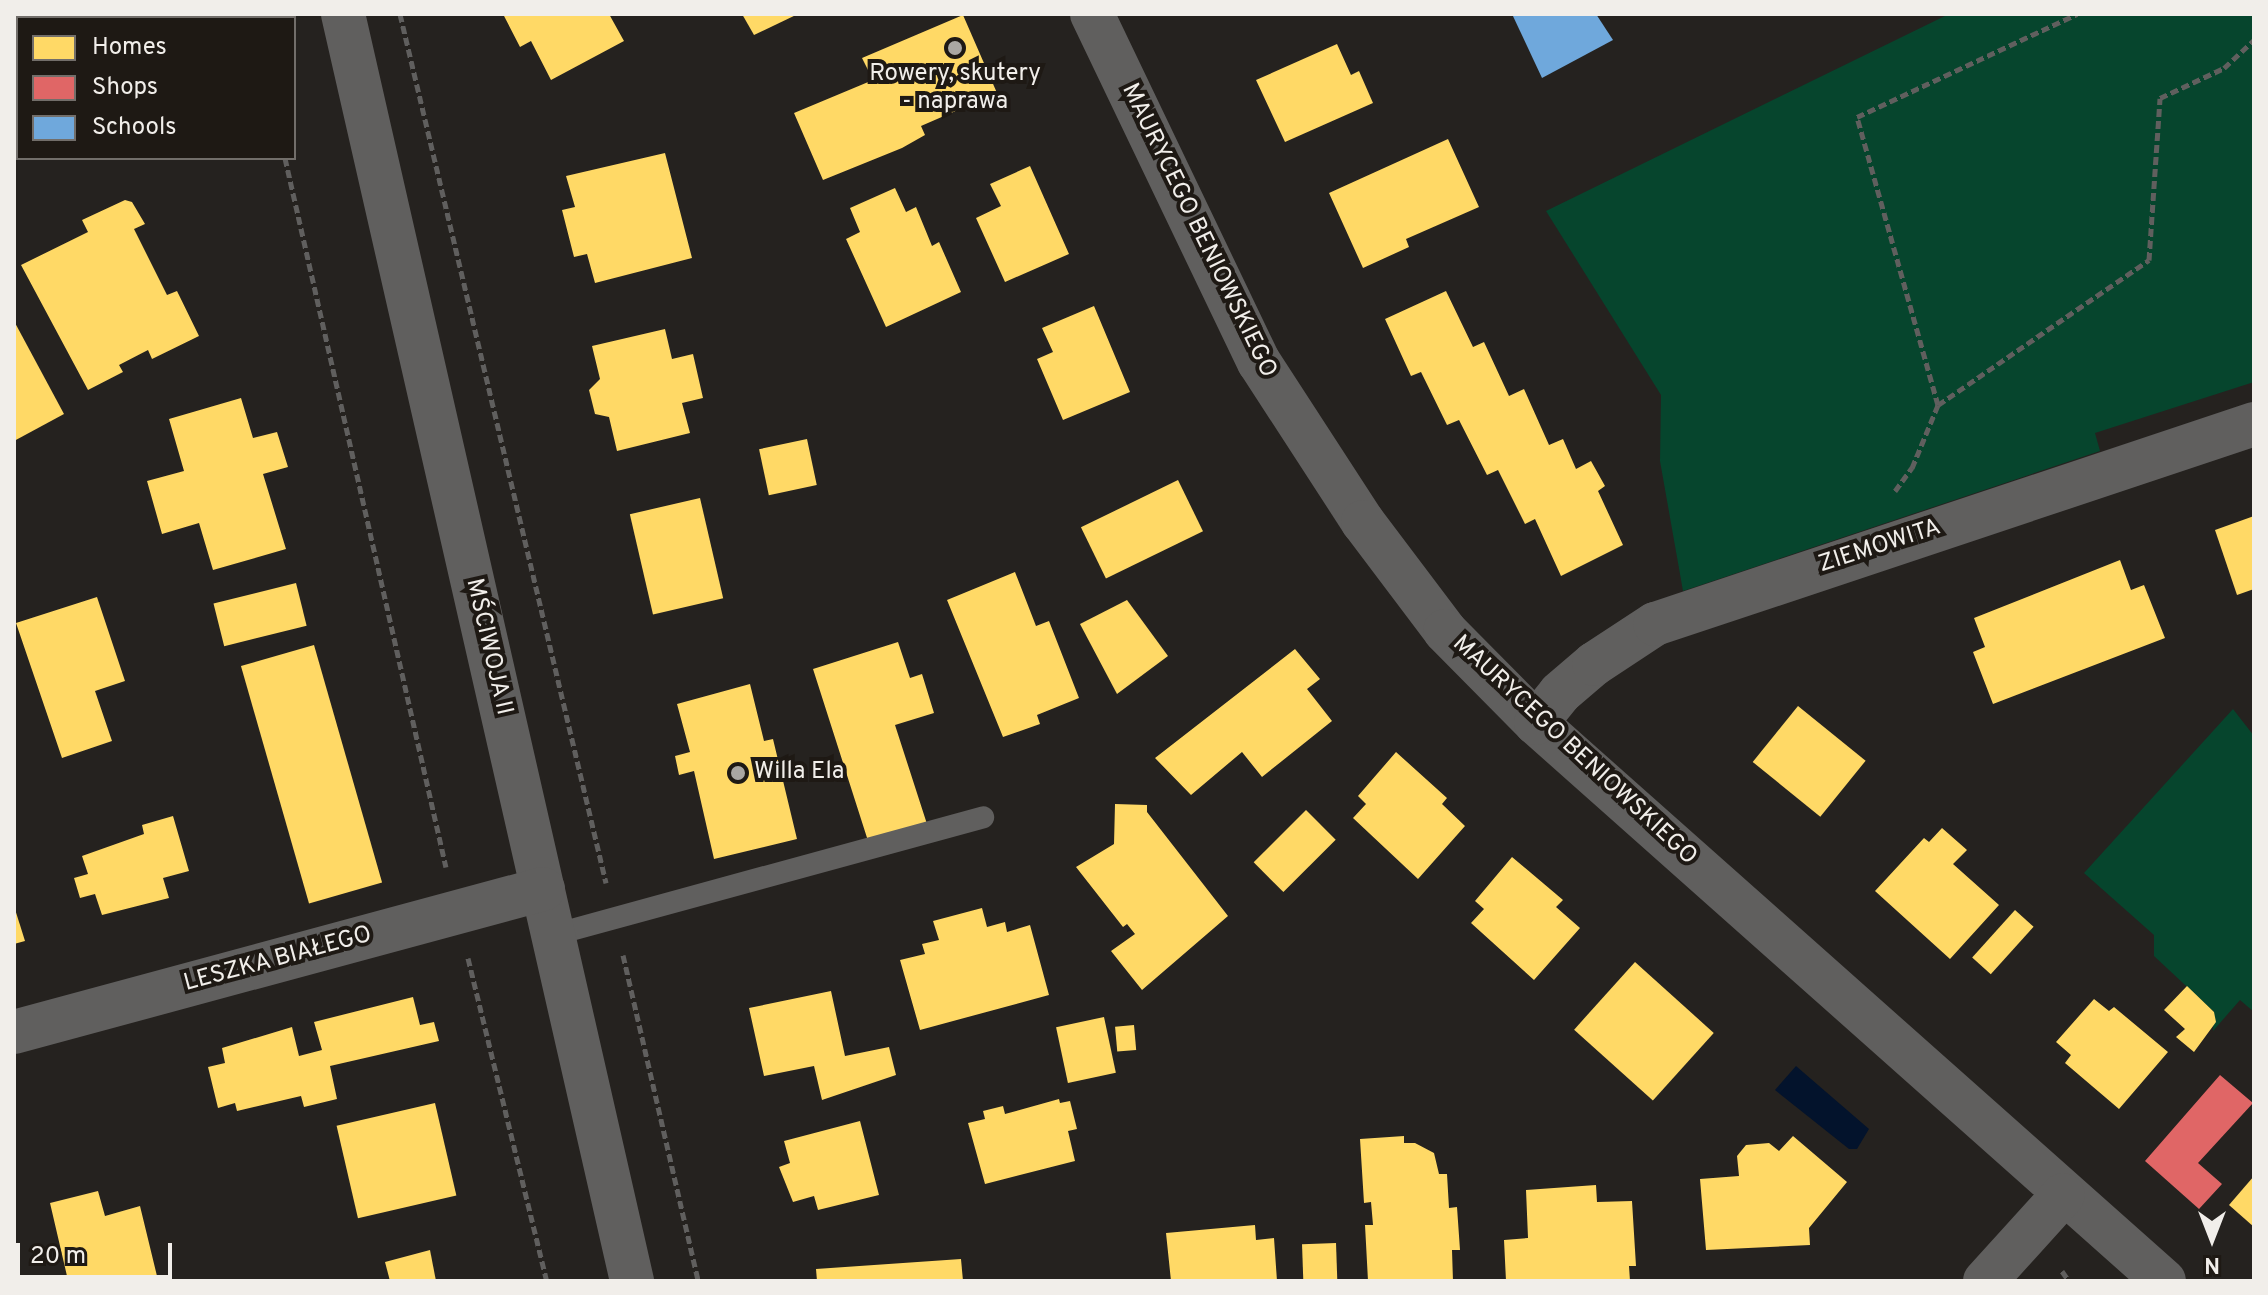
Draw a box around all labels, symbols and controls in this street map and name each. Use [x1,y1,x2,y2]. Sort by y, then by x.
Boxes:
legend [16,16,296,160]
text: Homes [92,33,167,63]
marker: Rowery, skutery - naprawa [946,39,964,57]
place label: Rowery, skutery - naprawa [869,61,1041,117]
text: Shops [92,73,158,103]
street label: MAURYCEGO BENIOWSKIEGO [1114,79,1282,383]
text: Schools [92,113,177,143]
street label: ZIEMOWITA [1815,514,1945,580]
street label: MŚCIWOJA II [458,575,518,719]
street label: MAURYCEGO BENIOWSKIEGO [1446,630,1702,872]
place label: Willa Ela [754,759,844,787]
marker: Willa Ela [729,764,747,782]
street label: LESZKA BIAŁEGO [180,921,376,999]
north arrow [2172,1199,2252,1279]
scale bar [20,1227,176,1277]
text: 20 m [30,1242,86,1272]
text: N [2204,1250,2220,1277]

